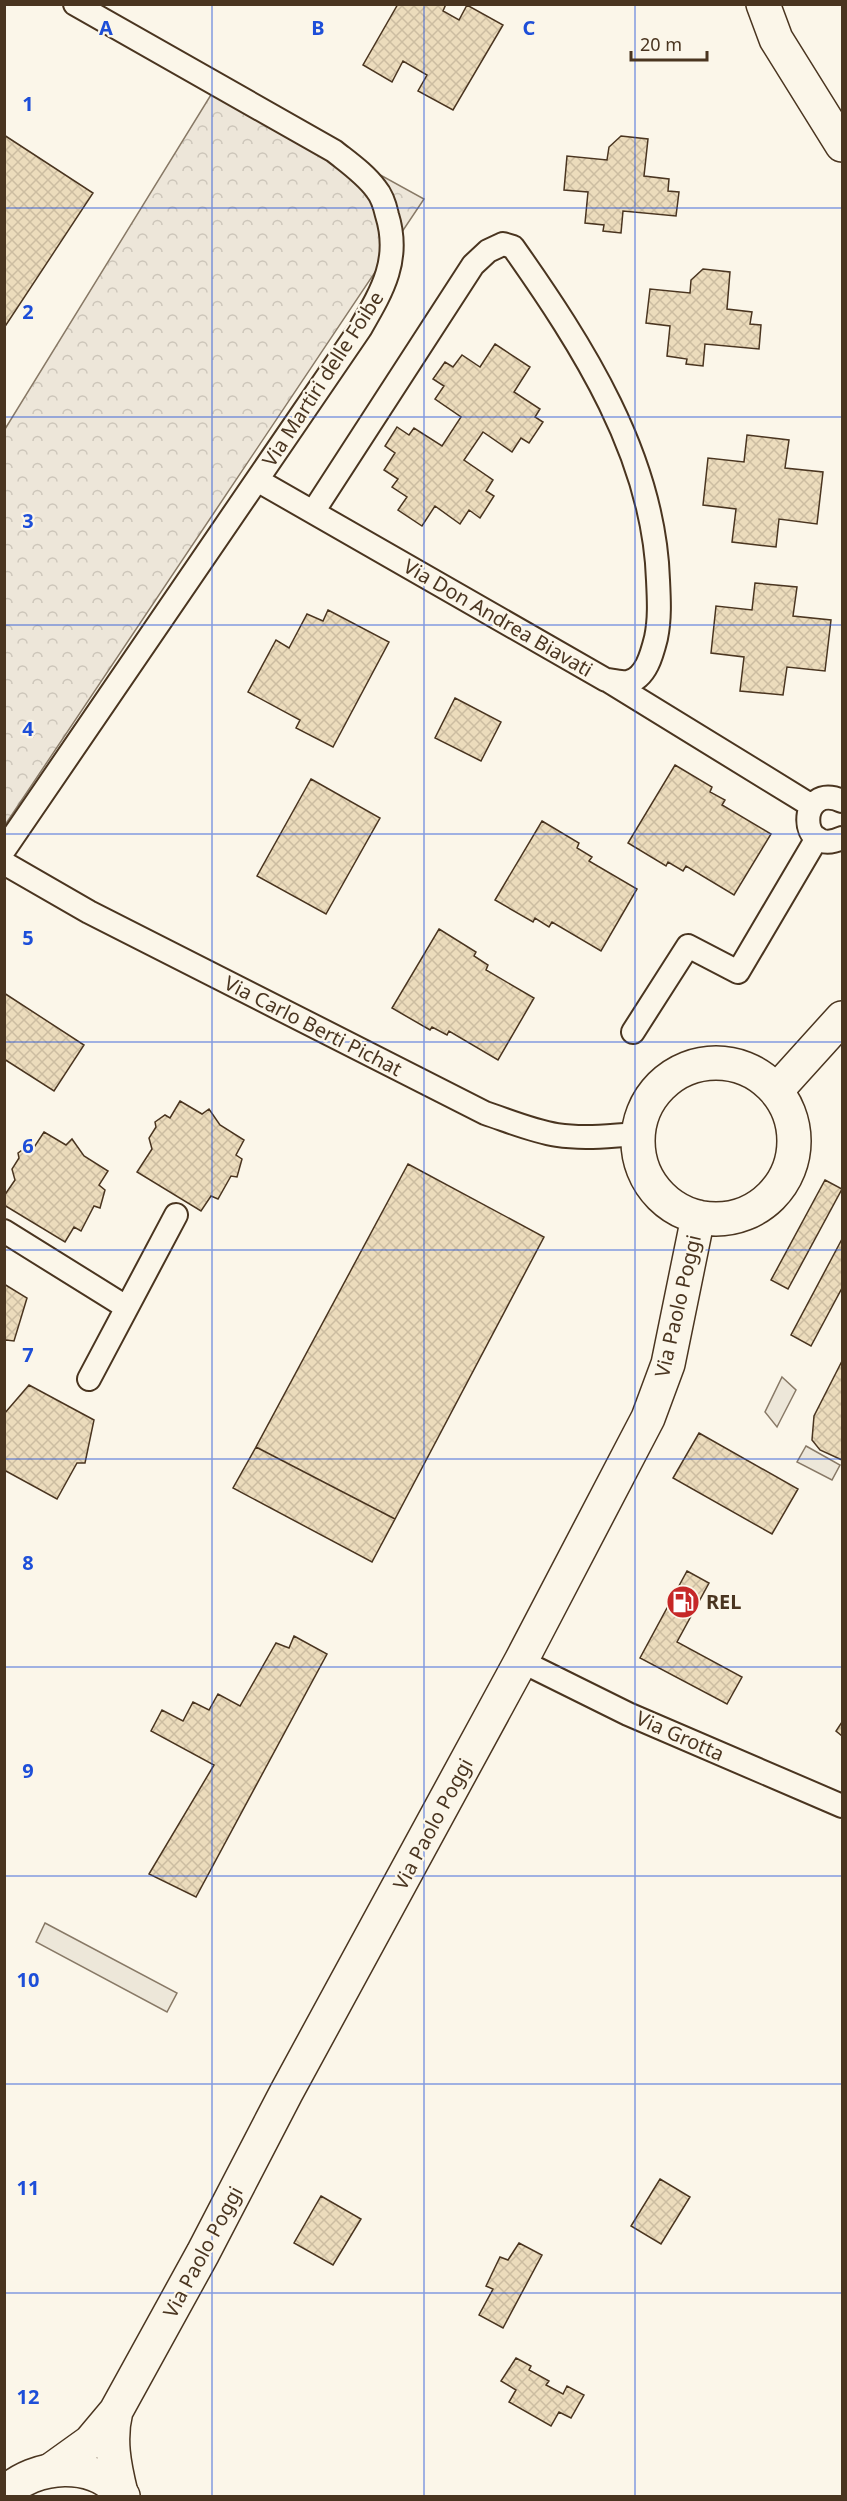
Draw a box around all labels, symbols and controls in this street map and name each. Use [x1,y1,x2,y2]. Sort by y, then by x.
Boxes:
text: A [99,14,113,41]
text: B [311,14,325,41]
text: C [523,14,536,41]
scale bar [631,24,708,62]
text: 20 m [640,32,682,56]
text: 1 [22,90,34,117]
street label: Via Martiri delle Foibe [256,286,389,472]
text: 2 [22,298,34,325]
text: 3 [22,507,34,534]
street label: Via Don Andrea Biavati [399,552,598,683]
text: 4 [22,715,34,742]
text: 5 [22,924,34,951]
street label: Via Carlo Berti Pichat [220,969,407,1082]
text: 6 [22,1132,34,1159]
street label: Via Paolo Poggi [648,1232,707,1380]
text: 7 [22,1341,34,1368]
text: 8 [22,1549,34,1576]
fuel station icon: REL [665,1584,701,1620]
place label: REL [706,1588,742,1615]
street label: Via Grotta [632,1704,729,1767]
street label: Via Paolo Poggi [387,1753,479,1894]
text: 9 [22,1757,34,1784]
text: 10 [17,1966,39,1993]
text: 11 [17,2174,39,2201]
street label: Via Paolo Poggi [157,2181,249,2322]
text: 12 [17,2383,39,2410]

